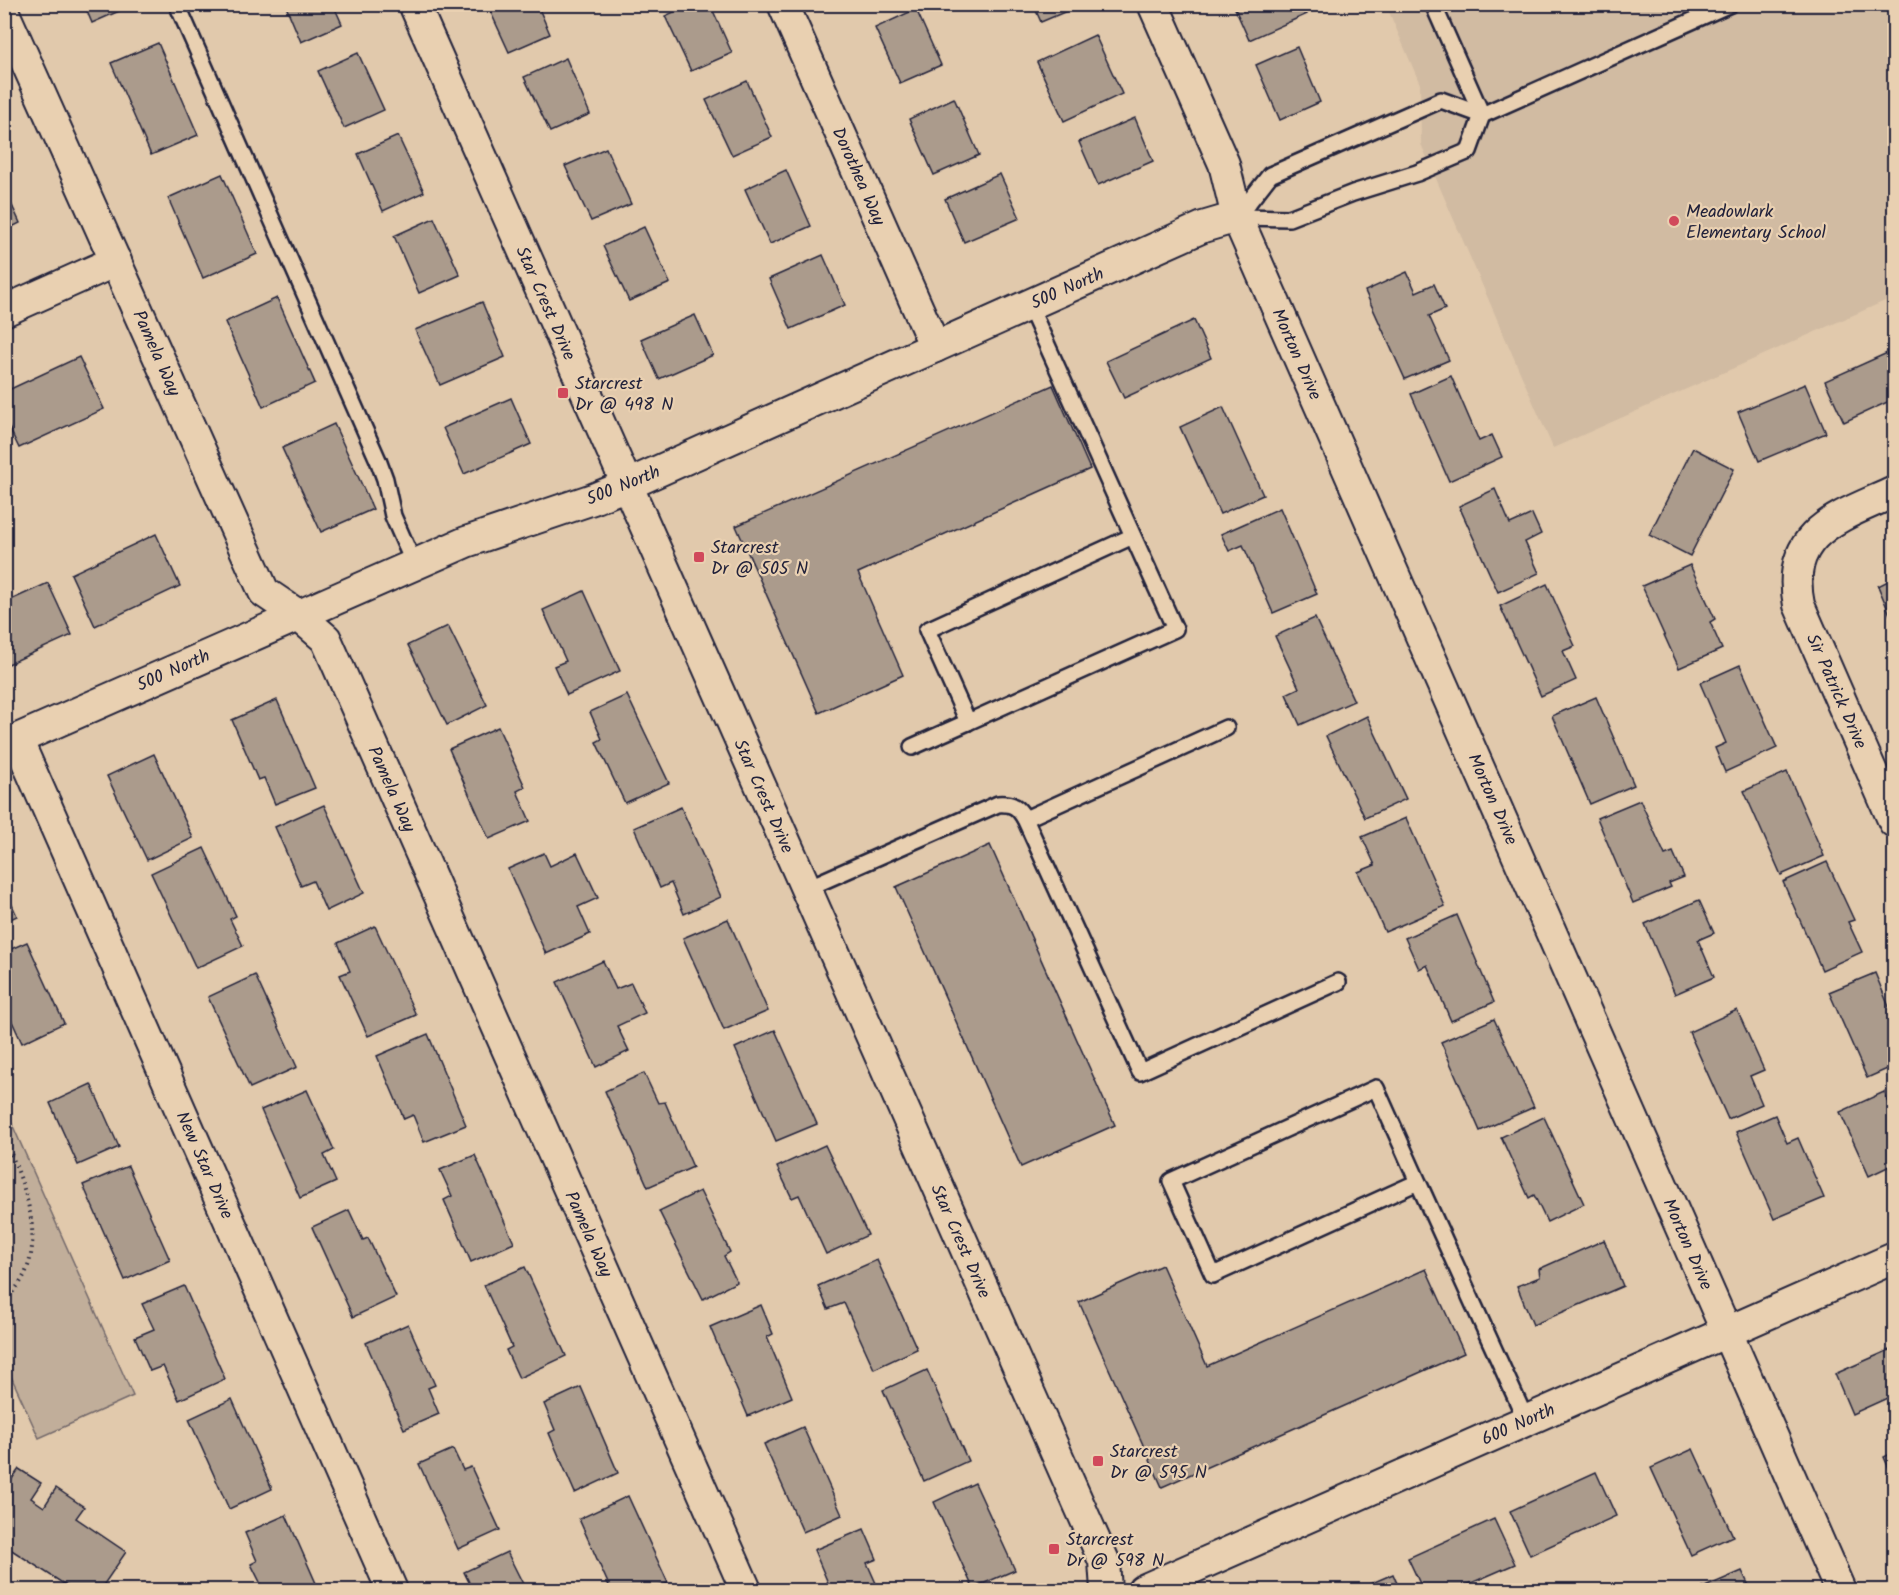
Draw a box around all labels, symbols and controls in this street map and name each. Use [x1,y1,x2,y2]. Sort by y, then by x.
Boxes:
street label: Dorothea Way [823,123,892,231]
place label: Meadowlark Elementary School [1686,198,1827,248]
marker: Meadowlark Elementary School [1667,214,1681,228]
street label: Star Crest Drive [506,242,583,365]
street label: 500 North [1026,260,1109,318]
street label: Morton Drive [1262,304,1329,405]
street label: Pamela Way [124,306,188,402]
place label: Starcrest Dr @ 498 N [575,370,673,420]
marker: Starcrest Dr @ 498 N [556,386,570,400]
street label: 500 North [582,458,665,514]
place label: Starcrest Dr @ 505 N [711,534,808,584]
marker: Starcrest Dr @ 505 N [692,550,706,564]
street label: Sir Patrick Drive [1797,629,1874,754]
street label: 500 North [132,642,215,700]
street label: Star Crest Drive [724,735,801,858]
street label: Pamela Way [359,742,423,838]
street label: Morton Drive [1458,749,1525,850]
street label: New Star Drive [167,1107,240,1224]
street label: Star Crest Drive [921,1180,998,1303]
street label: Pamela Way [556,1187,620,1283]
street label: Morton Drive [1653,1194,1720,1295]
street label: 600 North [1477,1396,1560,1455]
place label: Starcrest Dr @ 595 N [1110,1438,1207,1488]
marker: Starcrest Dr @ 595 N [1091,1454,1105,1468]
place label: Starcrest Dr @ 598 N [1066,1526,1164,1576]
marker: Starcrest Dr @ 598 N [1047,1542,1061,1556]

